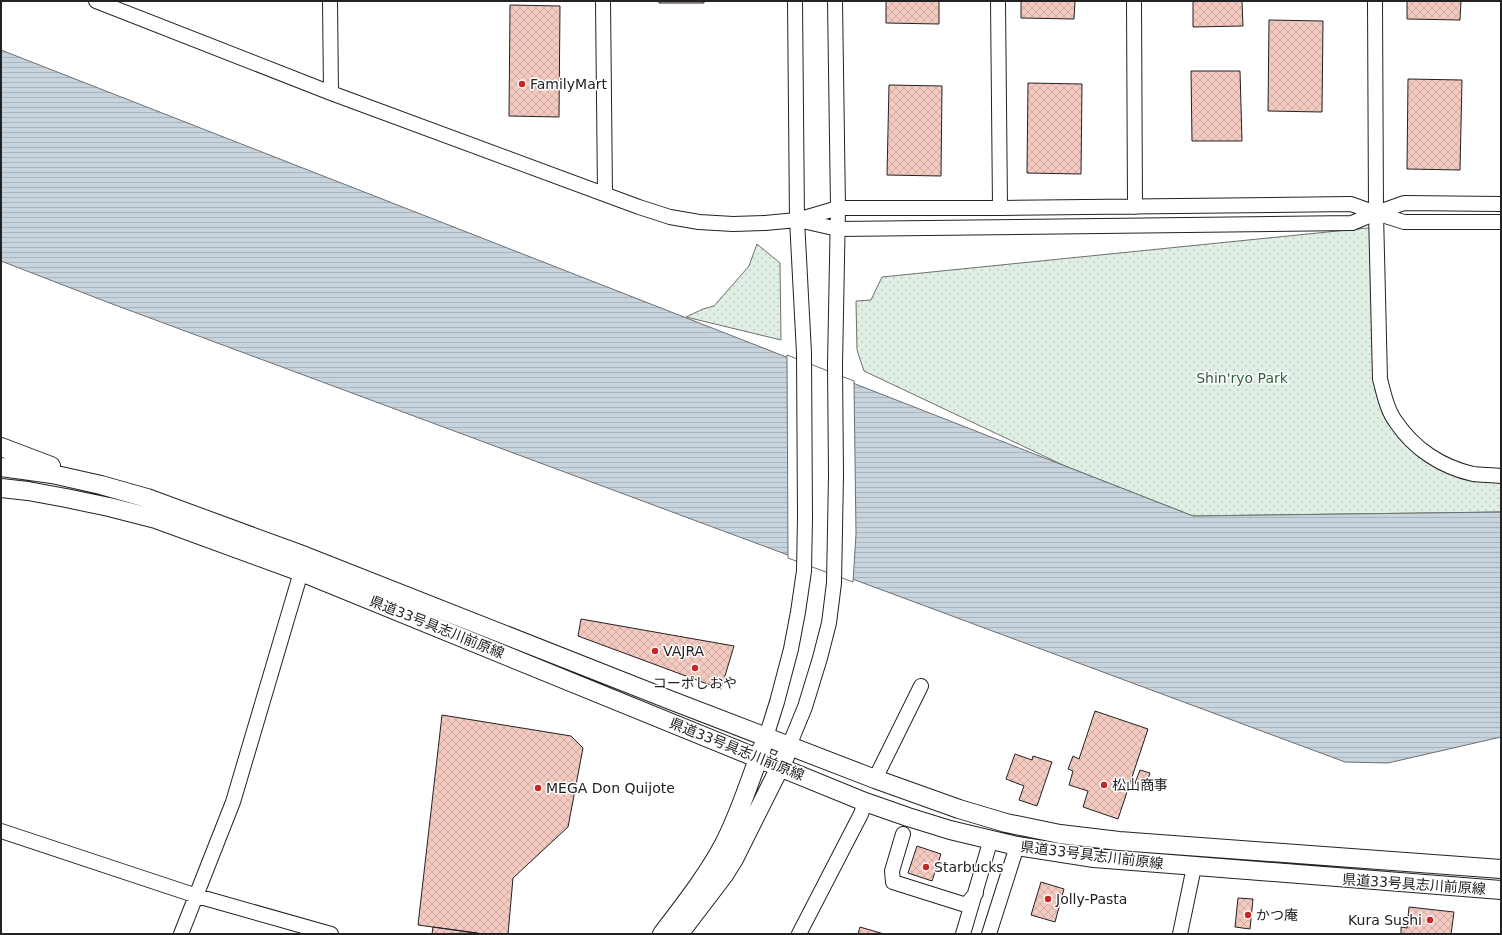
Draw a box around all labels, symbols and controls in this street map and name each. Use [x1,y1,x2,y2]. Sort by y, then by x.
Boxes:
place label: FamilyMart [530,76,607,92]
marker: FamilyMart [517,79,527,89]
park label: Shin'ryo Park [1196,370,1289,386]
street label: 県道33号具志川前原線 [367,593,507,661]
place label: VAJRA [663,643,705,659]
marker: VAJRA [650,646,660,656]
marker: コーポしおや [690,663,700,673]
place label: コーポしおや [653,675,737,691]
street label: 県道33号具志川前原線 [667,715,807,783]
place label: 松山商事 [1112,777,1168,793]
place label: MEGA Don Quijote [546,780,675,796]
marker: 松山商事 [1099,780,1109,790]
marker: MEGA Don Quijote [533,783,543,793]
street label: 県道33号具志川前原線 [1020,838,1164,872]
place label: Starbucks [934,859,1004,875]
marker: Starbucks [921,862,931,872]
street label: 県道33号具志川前原線 [1342,871,1486,897]
place label: Jolly-Pasta [1055,891,1127,907]
marker: Jolly-Pasta [1043,894,1053,904]
place label: かつ庵 [1256,907,1298,923]
marker: かつ庵 [1243,910,1253,920]
place label: Kura Sushi [1348,912,1422,928]
marker: Kura Sushi [1425,915,1435,925]

